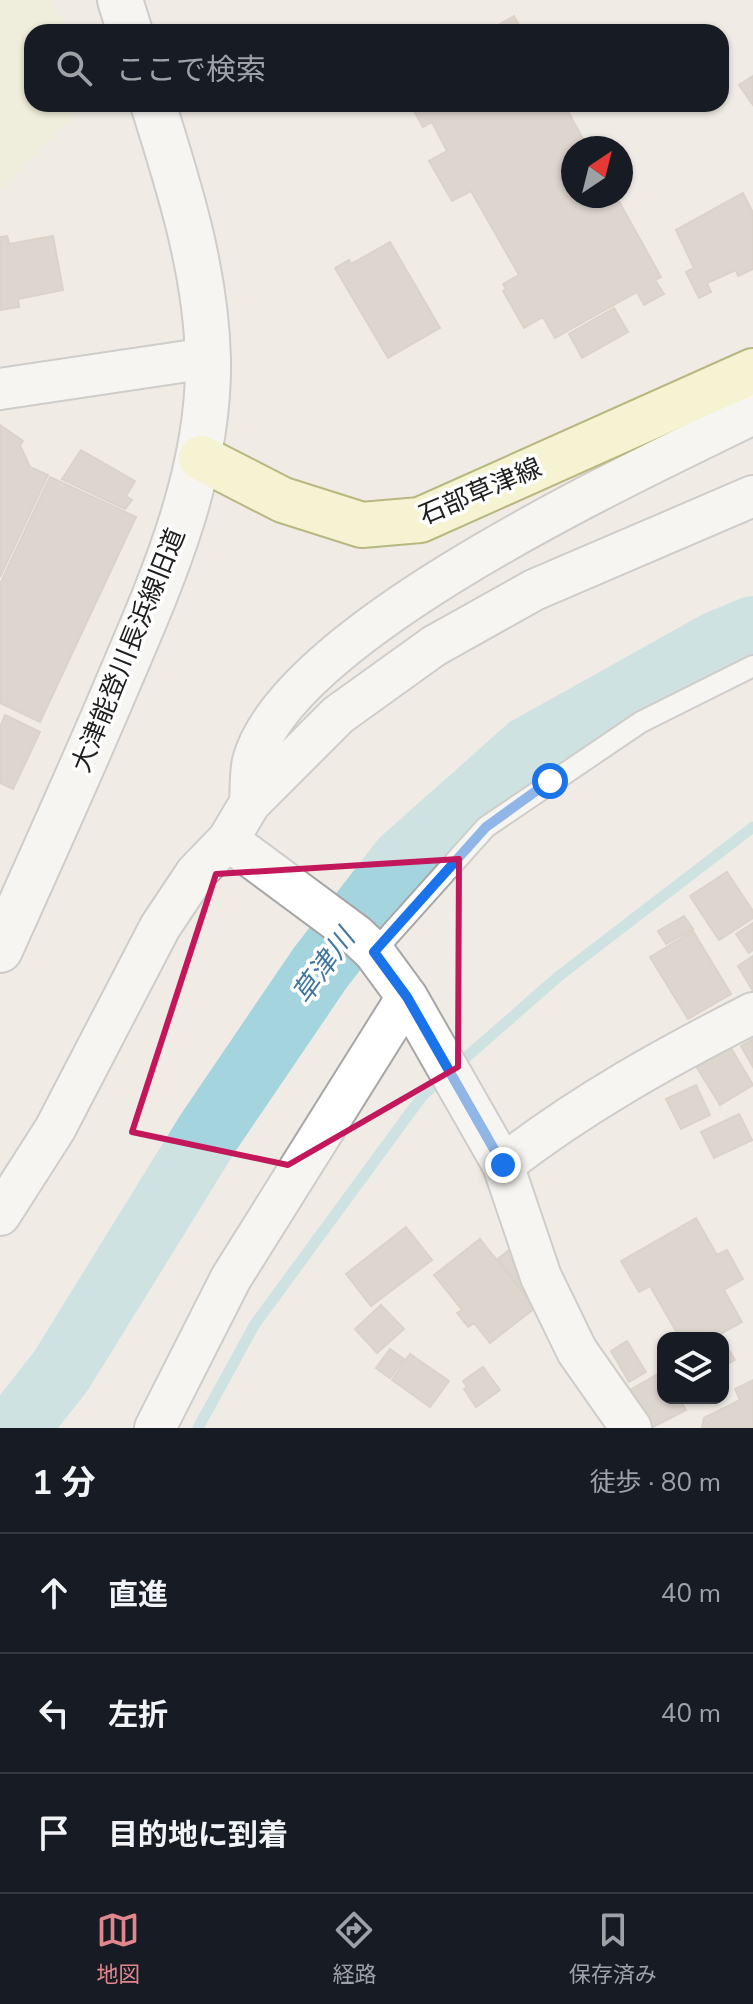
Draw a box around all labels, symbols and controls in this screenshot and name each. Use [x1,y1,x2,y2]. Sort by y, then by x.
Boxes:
search box [24,24,729,112]
icon: search [52,46,96,90]
text: ここで検索 [116,50,266,91]
north arrow [561,136,633,208]
street label: 石部草津線 [414,450,547,533]
street label: 大津能登川長浜線旧道 [64,523,193,777]
route start [532,763,568,799]
water label: 草津川 [284,919,366,1012]
route end [485,1147,521,1183]
map controls [657,1332,729,1404]
button: layers [657,1332,729,1404]
text: 1 分 [32,1460,96,1506]
text: 徒歩 · 80 m [590,1465,721,1500]
icon: ahead [32,1571,76,1615]
text: 直進 [108,1575,168,1616]
text: 40 m [661,1576,721,1611]
icon: left [32,1691,76,1735]
text: 左折 [108,1695,168,1736]
text: 40 m [661,1696,721,1731]
icon: arrive [32,1811,76,1855]
text: 目的地に到着 [108,1815,288,1856]
tab: 地図 [96,1908,140,1990]
tab: 経路 [332,1908,377,1990]
tab: 保存済み [569,1908,657,1990]

